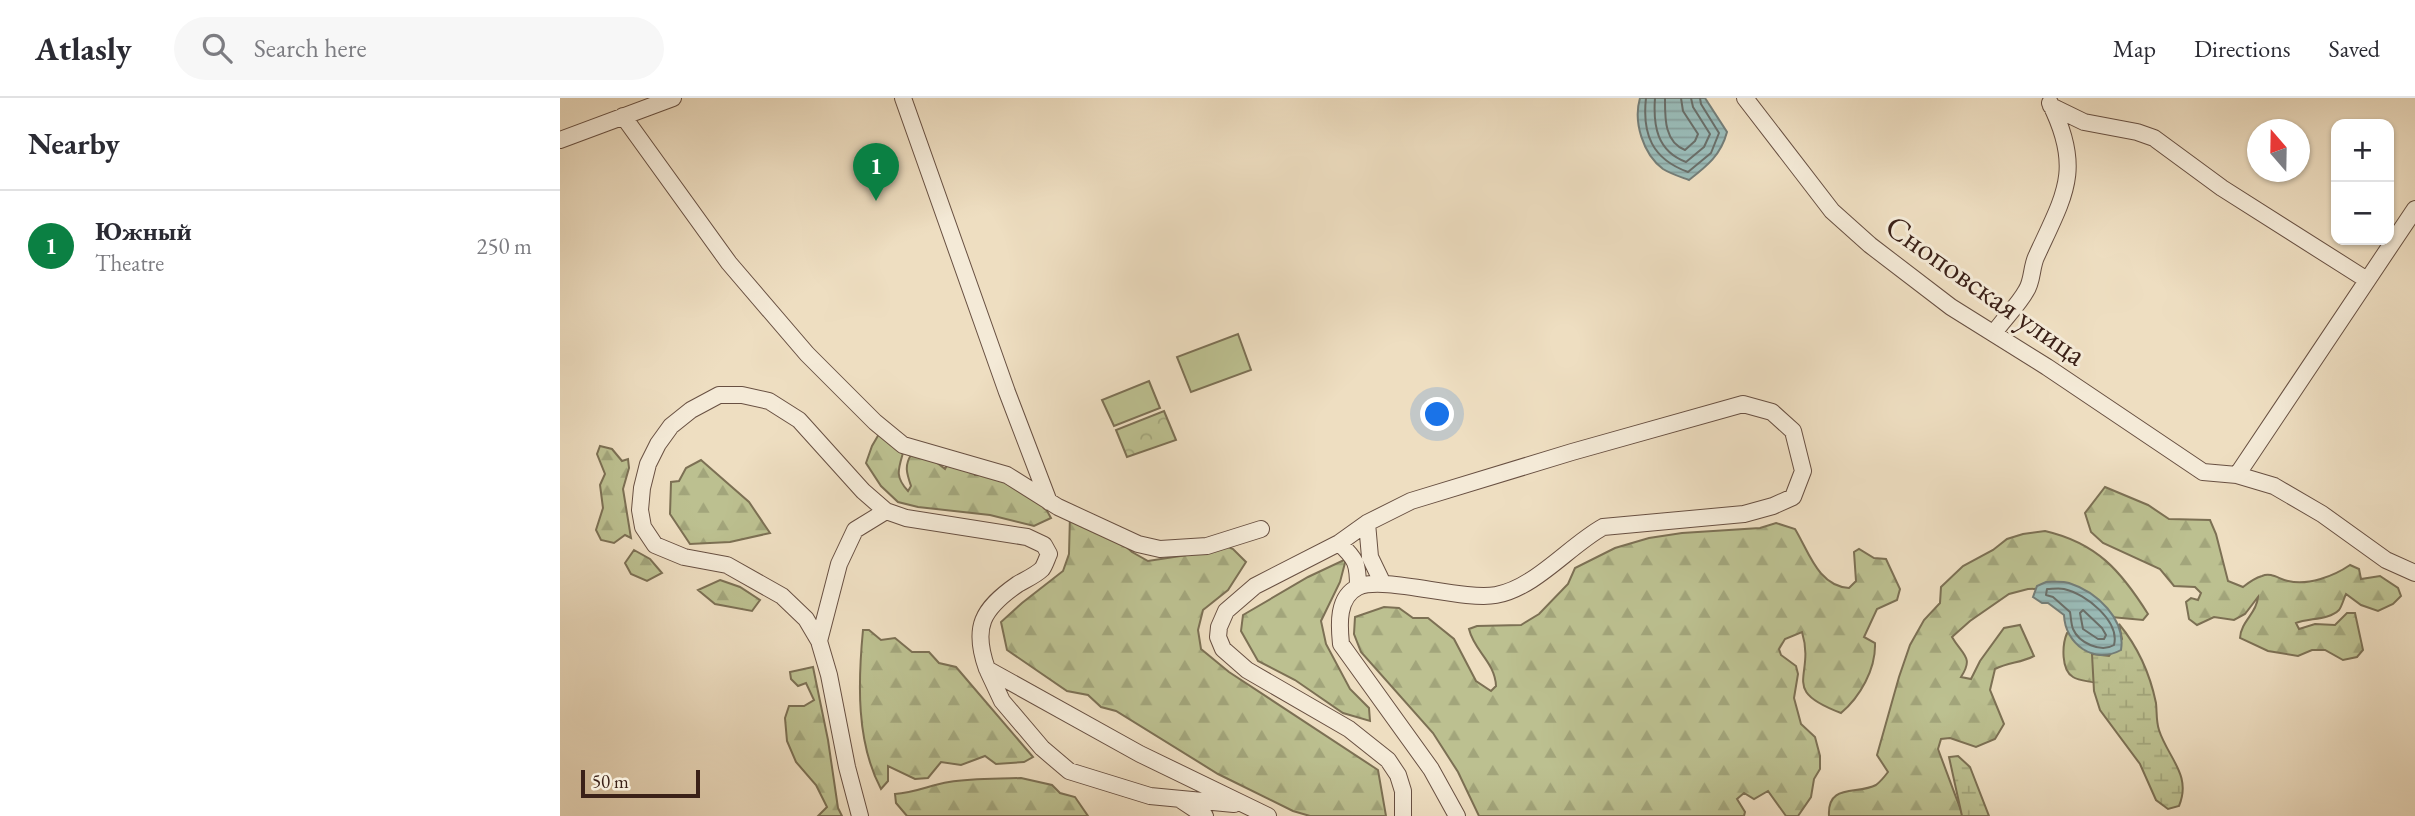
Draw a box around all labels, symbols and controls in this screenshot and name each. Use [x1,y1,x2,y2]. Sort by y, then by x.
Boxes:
search box [174,17,664,80]
text: Atlasly [35,27,132,70]
icon: search [198,29,236,67]
text: Search here [254,31,367,65]
text: Map [2113,33,2156,64]
text: Directions [2194,33,2291,64]
text: Saved [2329,33,2380,64]
north arrow [2247,119,2310,182]
map controls [2331,119,2394,245]
button: + [2331,119,2394,182]
text: Nearby [28,124,120,163]
pin: 1 [853,143,899,201]
button: − [2331,182,2394,245]
street label: Сноповская улица [1877,205,2095,375]
text: Южный [95,214,192,248]
text: 1 [45,231,57,261]
text: 250 m [476,231,532,261]
text: Theatre [95,248,164,278]
your location [1420,397,1454,431]
scale bar [581,767,700,799]
text: 50 m [592,769,629,794]

